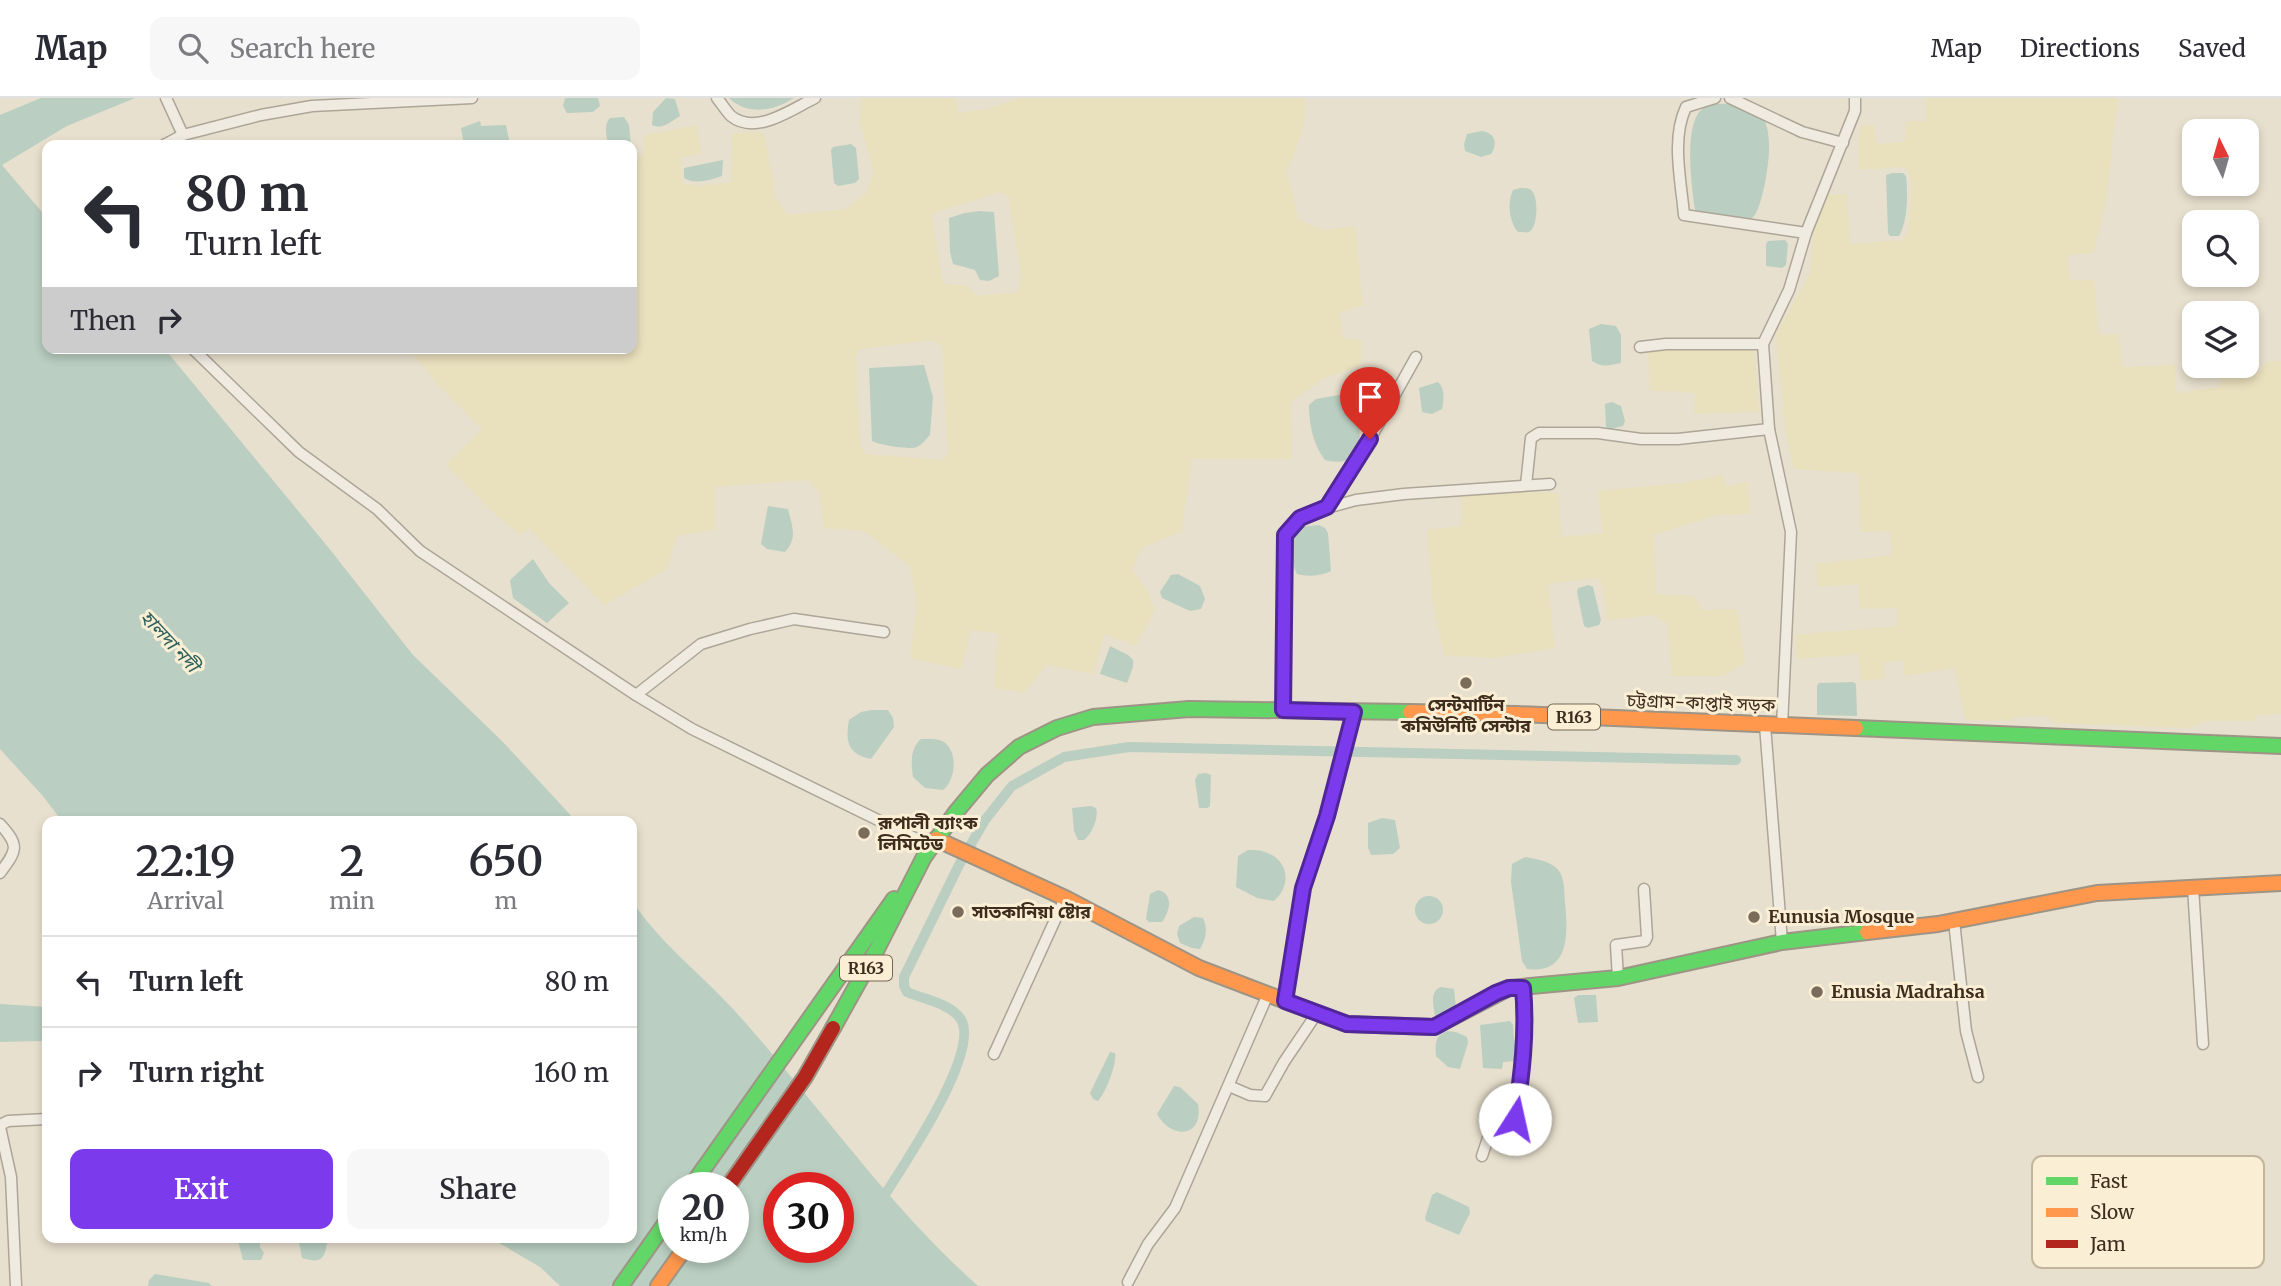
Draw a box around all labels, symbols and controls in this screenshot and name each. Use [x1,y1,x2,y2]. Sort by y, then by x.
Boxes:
search box [150,17,640,80]
text: Map [35,28,108,69]
icon: search [174,29,212,67]
text: Search here [230,32,375,65]
text: Map [1931,33,1982,64]
text: Directions [2020,33,2140,64]
text: Saved [2178,33,2246,64]
north arrow [2182,119,2259,196]
map controls [2182,119,2259,378]
text: 80 m [185,163,308,224]
icon: left [70,168,161,259]
button: search [2182,210,2259,287]
text: Turn left [185,224,322,264]
icon: right [150,301,188,339]
button: layers [2182,301,2259,378]
text: Then [70,304,136,337]
pin [1340,367,1400,439]
icon: arrive [1351,378,1389,416]
water label: হালদা নদী [135,605,207,680]
marker: সেন্টমার্টিন কমিউনিটি সেন্টার [1458,675,1474,691]
street label: চট্টগ্রাম-কাপ্তাই সড়ক [1625,688,1776,717]
place label: সেন্টমার্টিন কমিউনিটি সেন্টার [1400,693,1532,737]
road number: R163 [1548,704,1600,730]
place label: রূপালী ব্যাংক লিমিটেড [877,811,978,855]
marker: রূপালী ব্যাংক লিমিটেড [856,825,872,841]
text: 22:19 [136,835,236,887]
text: 2 [339,835,364,887]
text: 650 [468,835,543,887]
text: Arrival [147,886,224,915]
text: min [329,886,375,915]
text: m [494,886,517,915]
place label: সাতকানিয়া ষ্টোর [971,900,1092,923]
marker: সাতকানিয়া ষ্টোর [950,904,966,920]
place label: Eunusia Mosque [1768,905,1915,928]
marker: Eunusia Mosque [1746,909,1762,925]
road number: R163 [840,956,892,981]
icon: left [70,963,108,1001]
text: Turn left [129,965,243,998]
text: 80 m [545,965,609,998]
place label: Enusia Madrahsa [1831,980,1985,1003]
marker: Enusia Madrahsa [1809,984,1825,1000]
icon: right [70,1054,108,1092]
text: Turn right [129,1056,264,1089]
text: 160 m [534,1056,609,1089]
position arrow [1478,1082,1552,1156]
button: Exit [70,1149,333,1229]
button: Share [347,1149,609,1229]
legend [2032,1156,2264,1268]
text: Fast [2090,1169,2128,1193]
speed limit sign: 30 [763,1172,854,1263]
text: 20 [682,1186,725,1230]
text: Slow [2090,1200,2135,1224]
text: km/h [680,1223,727,1246]
text: Jam [2089,1232,2126,1256]

